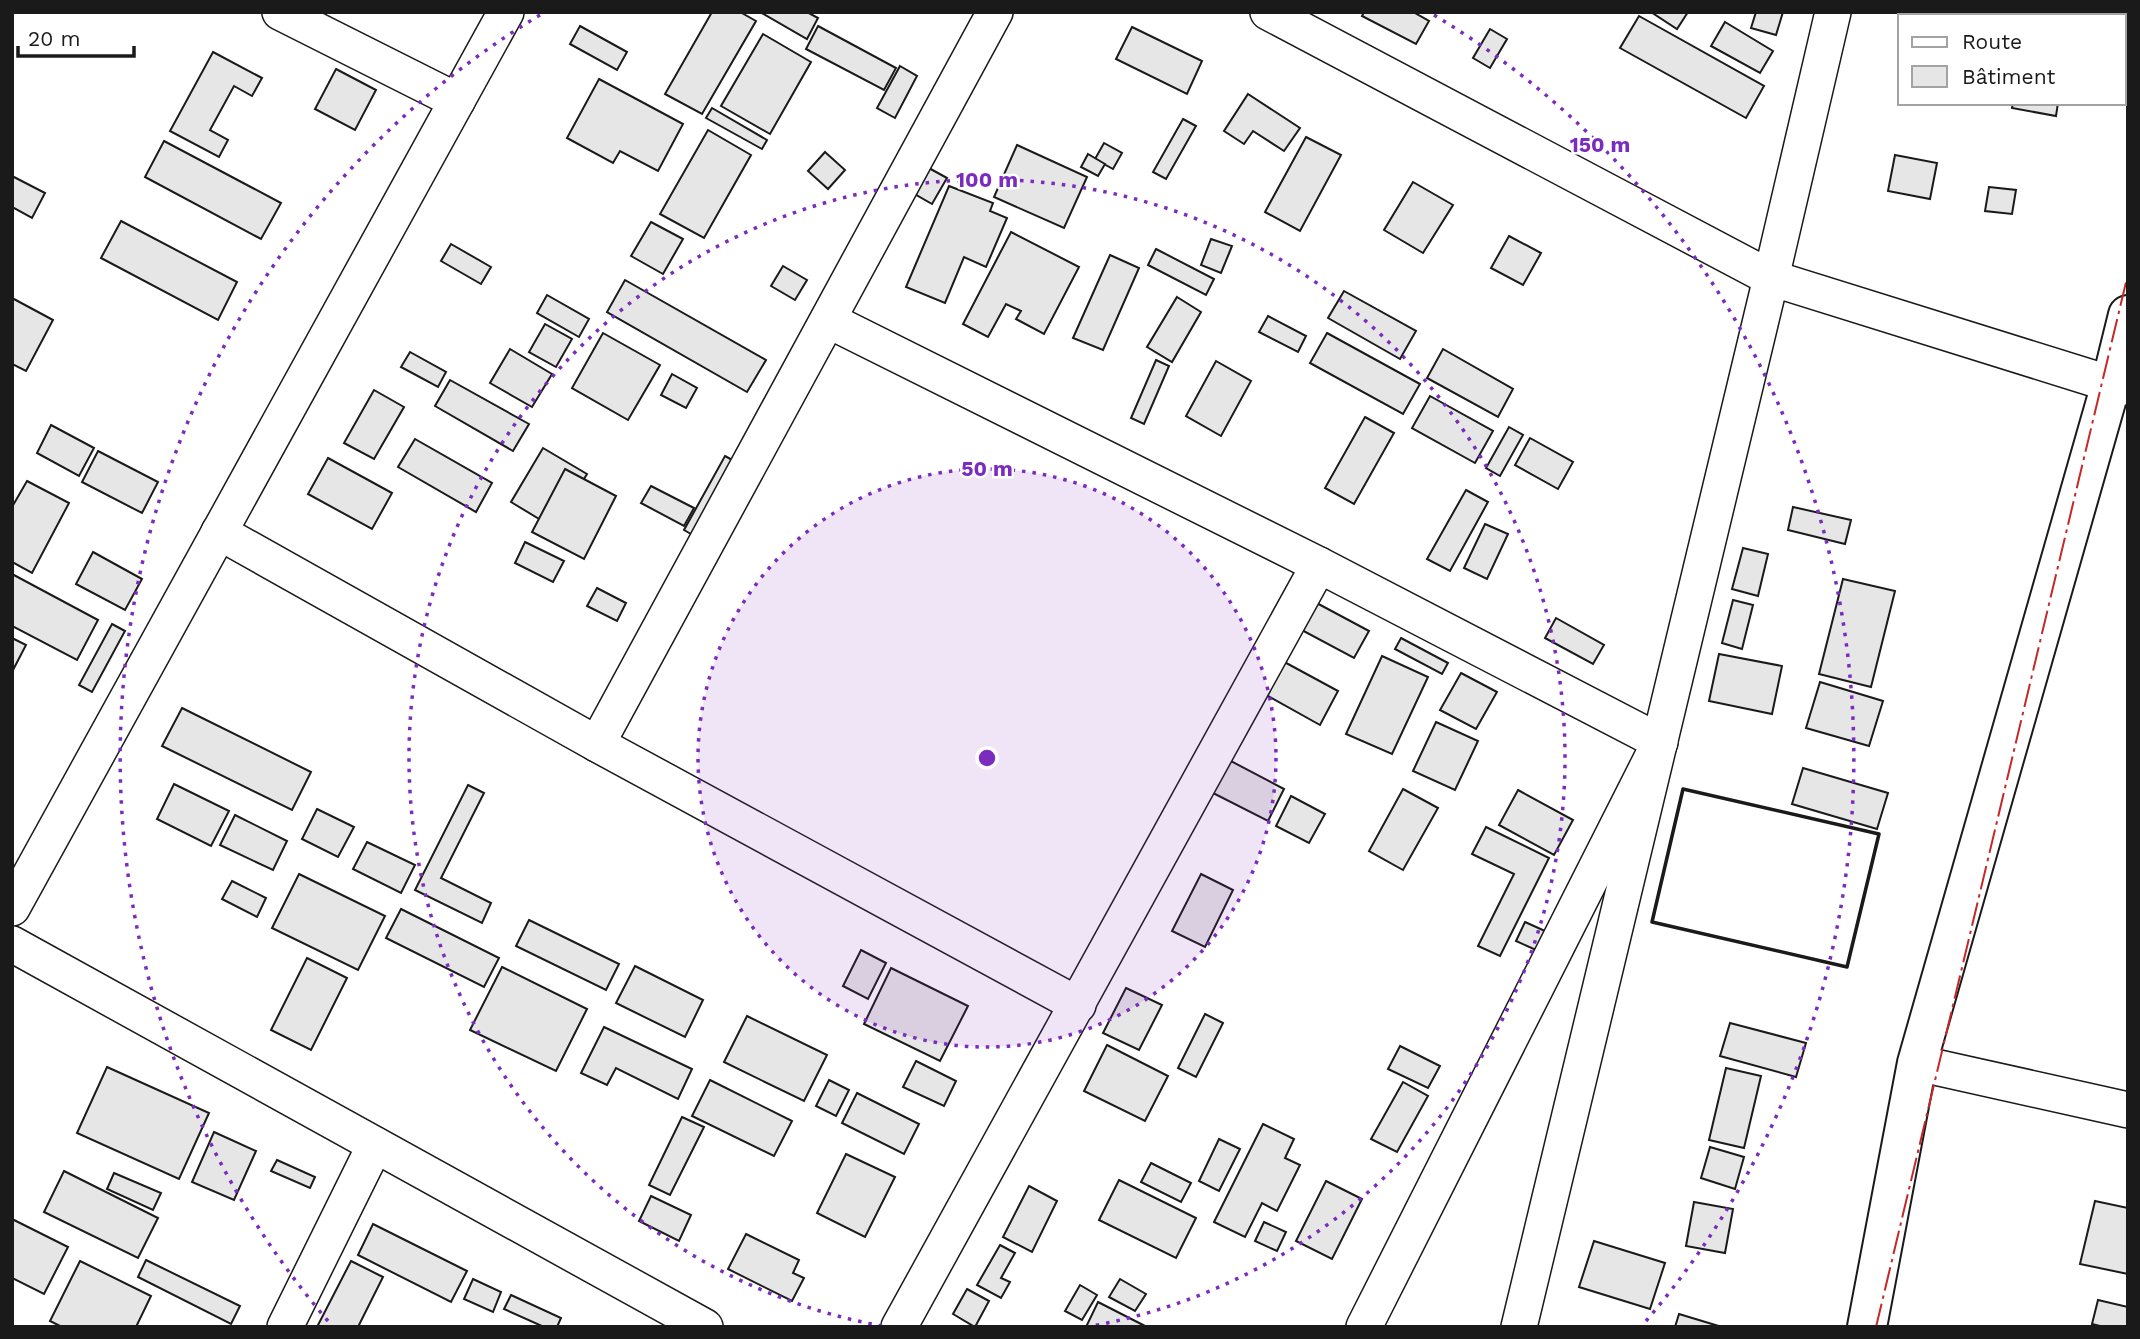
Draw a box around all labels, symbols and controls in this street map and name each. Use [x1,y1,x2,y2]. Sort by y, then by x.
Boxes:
scale bar [18,14,133,58]
legend [1898,14,2126,105]
text: 20 m [28,26,80,51]
text: Route [1962,29,2022,54]
text: Bâtiment [1962,64,2056,89]
text: 150 m [1570,132,1630,157]
text: 100 m [956,167,1018,192]
text: 50 m [961,456,1013,481]
centre of rings [975,746,999,770]

